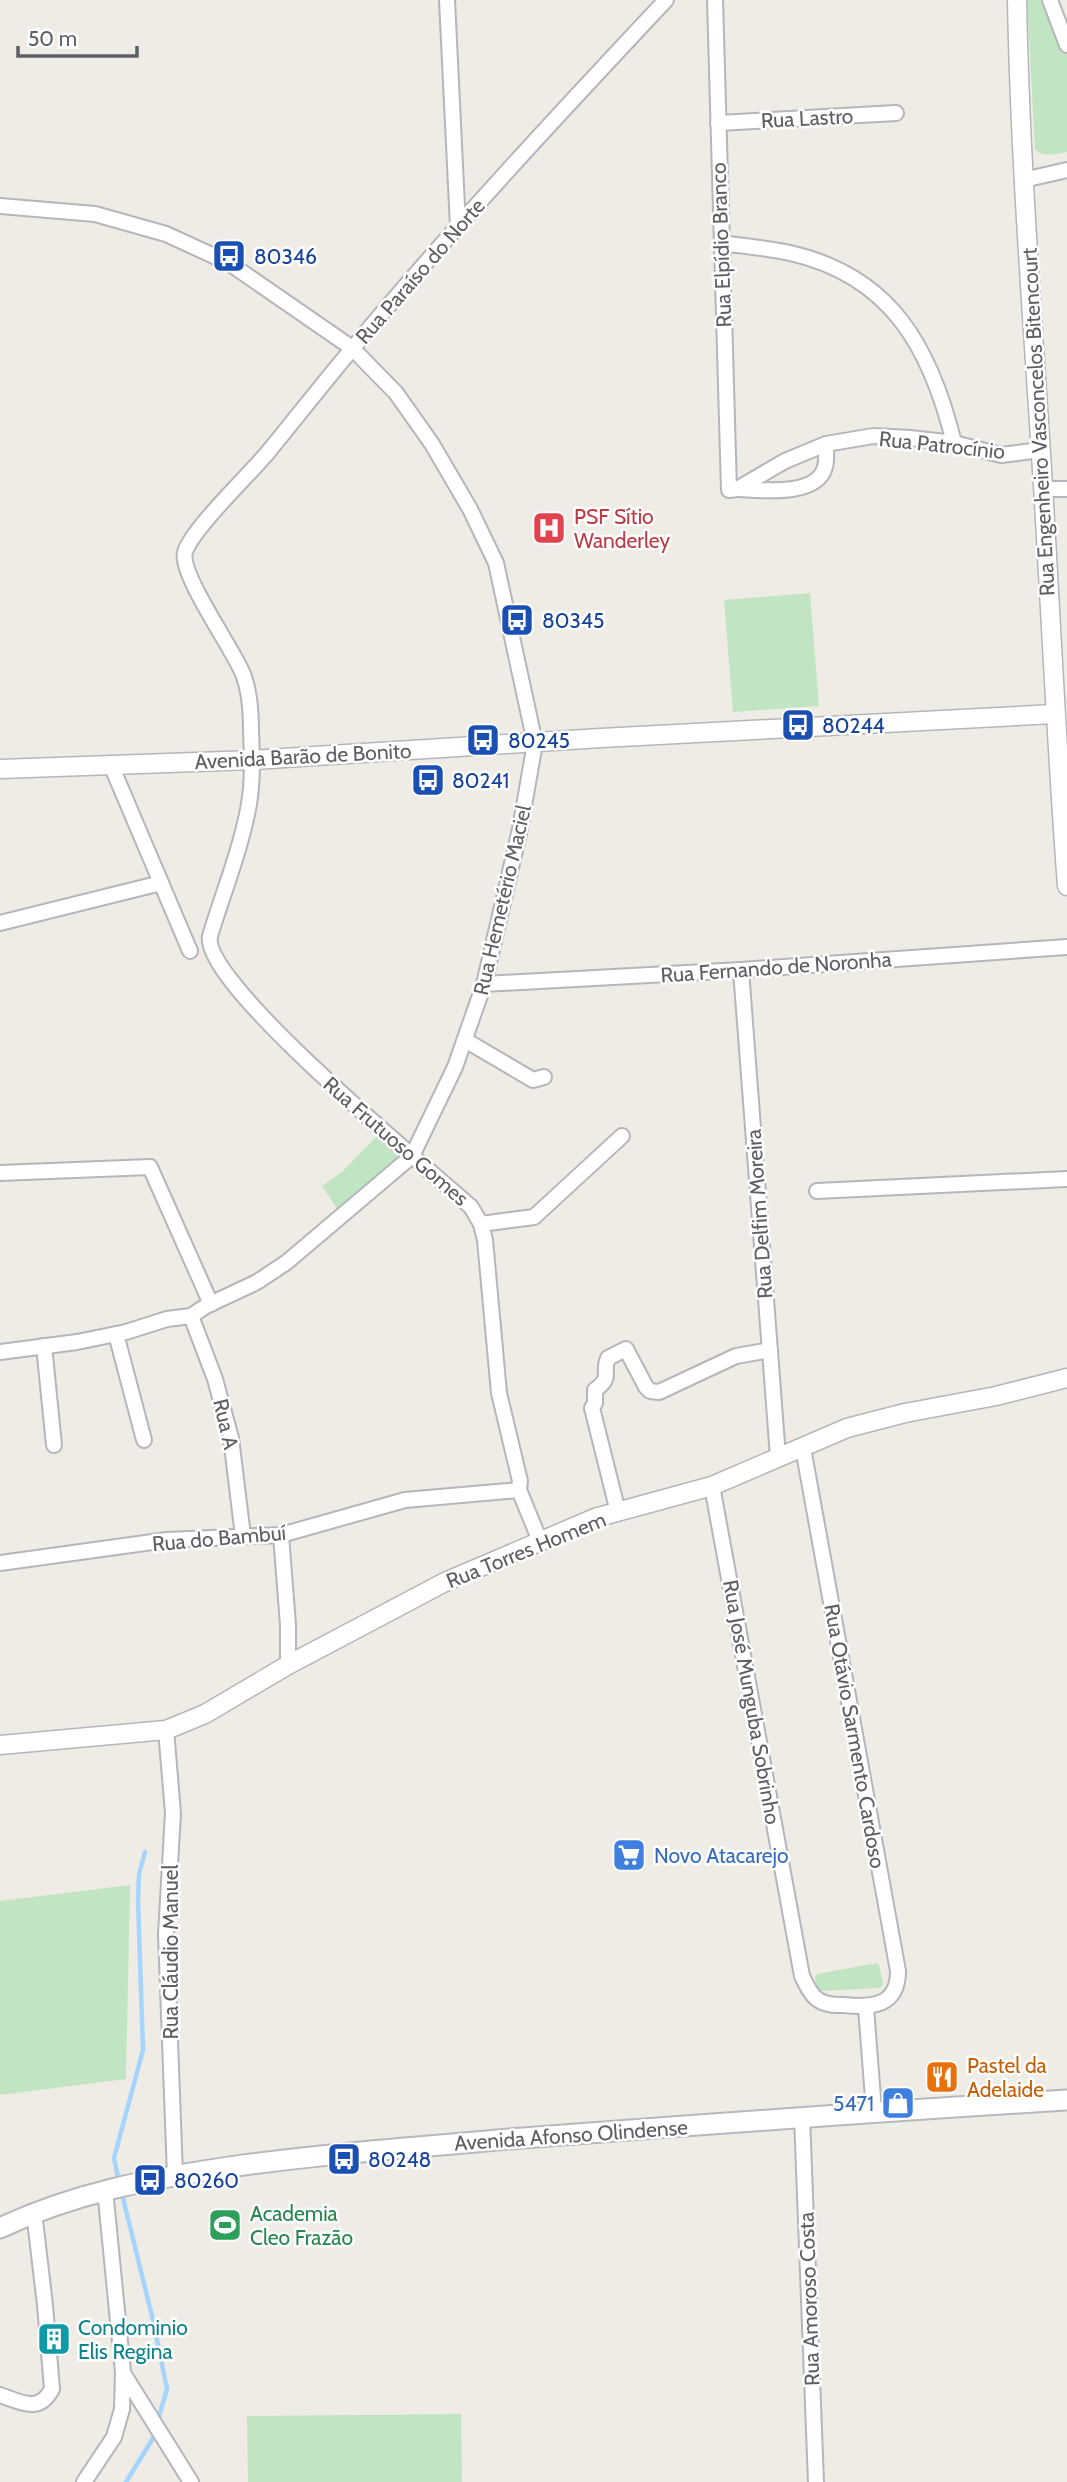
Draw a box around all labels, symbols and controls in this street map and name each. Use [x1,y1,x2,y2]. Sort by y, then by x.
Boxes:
scale bar [18,14,136,58]
text: 50 m [28,26,77,51]
street label: Rua Lastro [760,103,854,133]
street label: Rua Elpídio Branco [706,162,736,328]
street label: Rua Paraíso do Norte [350,193,490,349]
bus stop icon: 80346 [210,237,248,275]
place label: 80346 [254,244,317,269]
street label: Rua Engenheiro Vasconcelos Bitencourt [1016,247,1060,597]
street label: Rua Patrocínio [878,426,1006,464]
place label: PSF Sítio Wanderley [574,504,670,553]
hospital icon: PSF Sítio Wanderley [530,509,568,547]
bus stop icon: 80345 [498,601,536,639]
place label: 80345 [542,608,604,633]
bus stop icon: 80244 [779,706,817,744]
place label: 80244 [822,713,885,738]
bus stop icon: 80245 [464,721,502,759]
place label: 80245 [508,728,570,753]
street label: Avenida Barão de Bonito [194,738,412,774]
bus stop icon: 80241 [409,761,447,799]
place label: 80241 [452,768,509,793]
street label: Rua Hemetério Maciel [468,802,536,998]
street label: Rua Fernando de Noronha [660,946,892,988]
street label: Rua Frutuoso Gomes [318,1071,474,1211]
street label: Rua Delfim Moreira [741,1128,777,1300]
street label: Rua A [208,1396,244,1452]
street label: Rua Torres Homem [442,1507,610,1593]
street label: Rua do Bambuí [151,1520,288,1556]
street label: Rua José Munguba Sobrinho [718,1578,786,1826]
street label: Rua Otávio Sarmento Cardoso [819,1602,891,1870]
supermarket icon: Novo Atacarejo [610,1836,648,1874]
place label: Novo Atacarejo [654,1843,789,1869]
street label: Rua Cláudio Manuel [158,1864,183,2040]
place label: Pastel da Adelaide [967,2053,1047,2102]
restaurant icon: Pastel da Adelaide [923,2058,961,2096]
shop icon: 5471 [879,2084,917,2122]
place label: 5471 [833,2091,874,2116]
street label: Avenida Afonso Olindense [453,2114,689,2156]
bus stop icon: 80248 [325,2140,363,2178]
place label: 80248 [368,2147,431,2172]
bus stop icon: 80260 [131,2161,169,2199]
place label: 80260 [174,2168,239,2193]
place label: Academia Cleo Frazão [250,2201,353,2250]
sports icon: Academia Cleo Frazão [206,2206,244,2244]
street label: Rua Amoroso Costa [793,2212,825,2386]
place label: Condominio Elis Regina [78,2315,188,2364]
building icon: Condominio Elis Regina [35,2320,73,2358]

